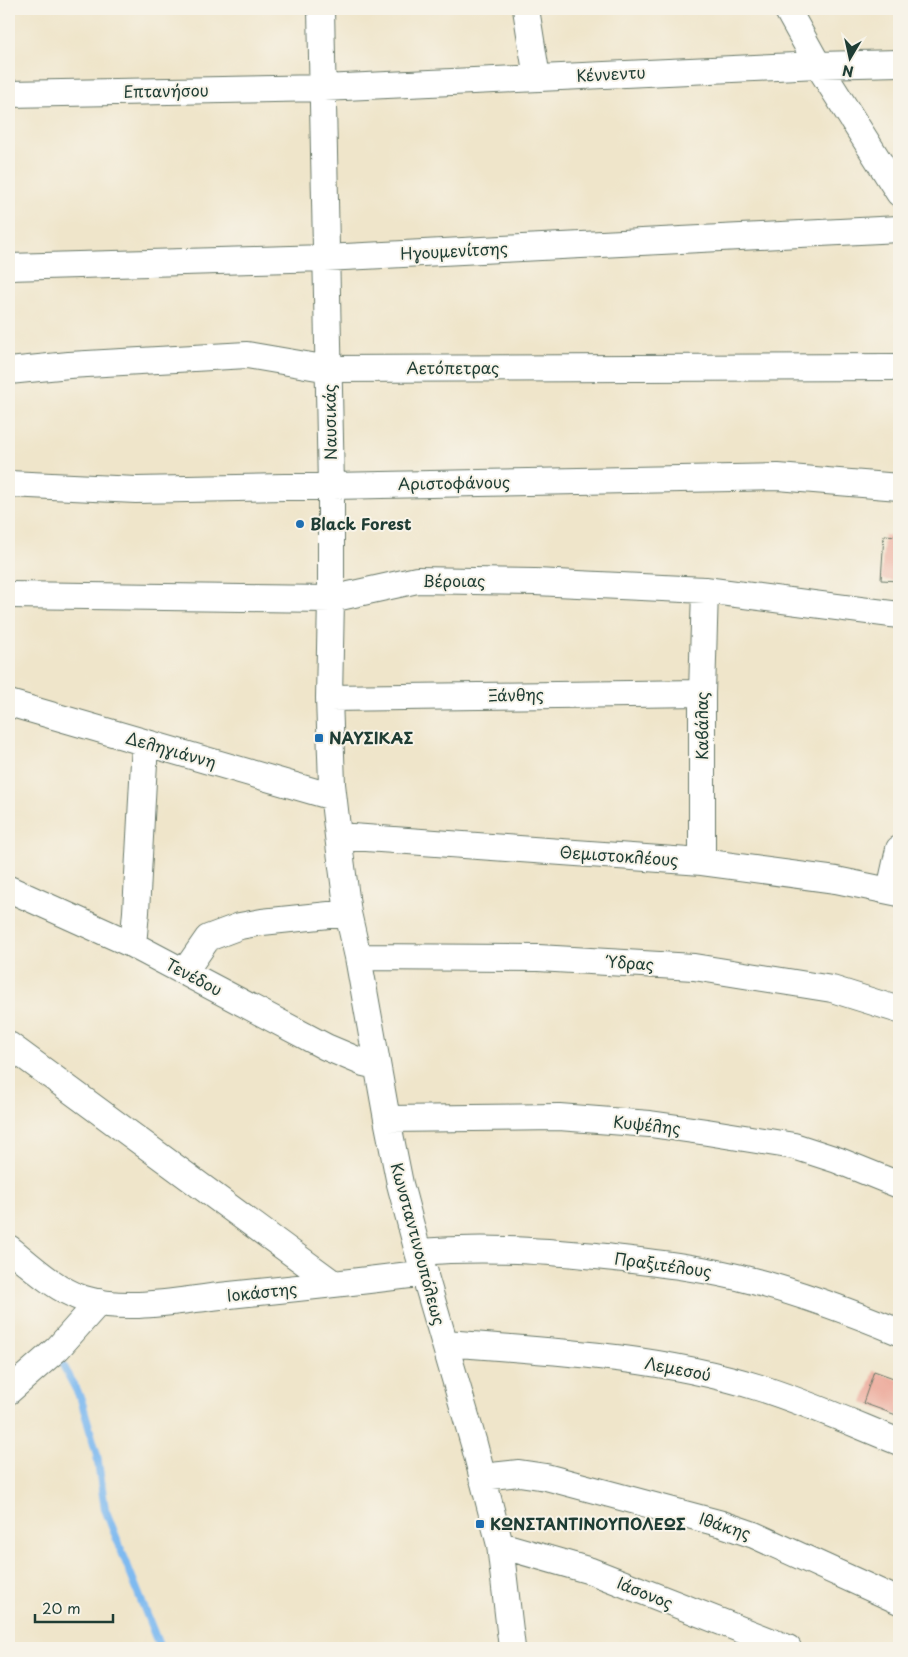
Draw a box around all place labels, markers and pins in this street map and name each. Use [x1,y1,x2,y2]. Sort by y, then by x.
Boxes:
place label: Black Forest [310,511,412,535]
marker: Black Forest [294,518,306,530]
place label: ΝΑΥΣΙΚΑΣ [329,725,413,749]
marker: ΝΑΥΣΙΚΑΣ [313,732,325,744]
place label: ΚΩΝΣΤΑΝΤΙΝΟΥΠΟΛΕΩΣ [490,1511,686,1535]
marker: ΚΩΝΣΤΑΝΤΙΝΟΥΠΟΛΕΩΣ [474,1518,486,1530]

